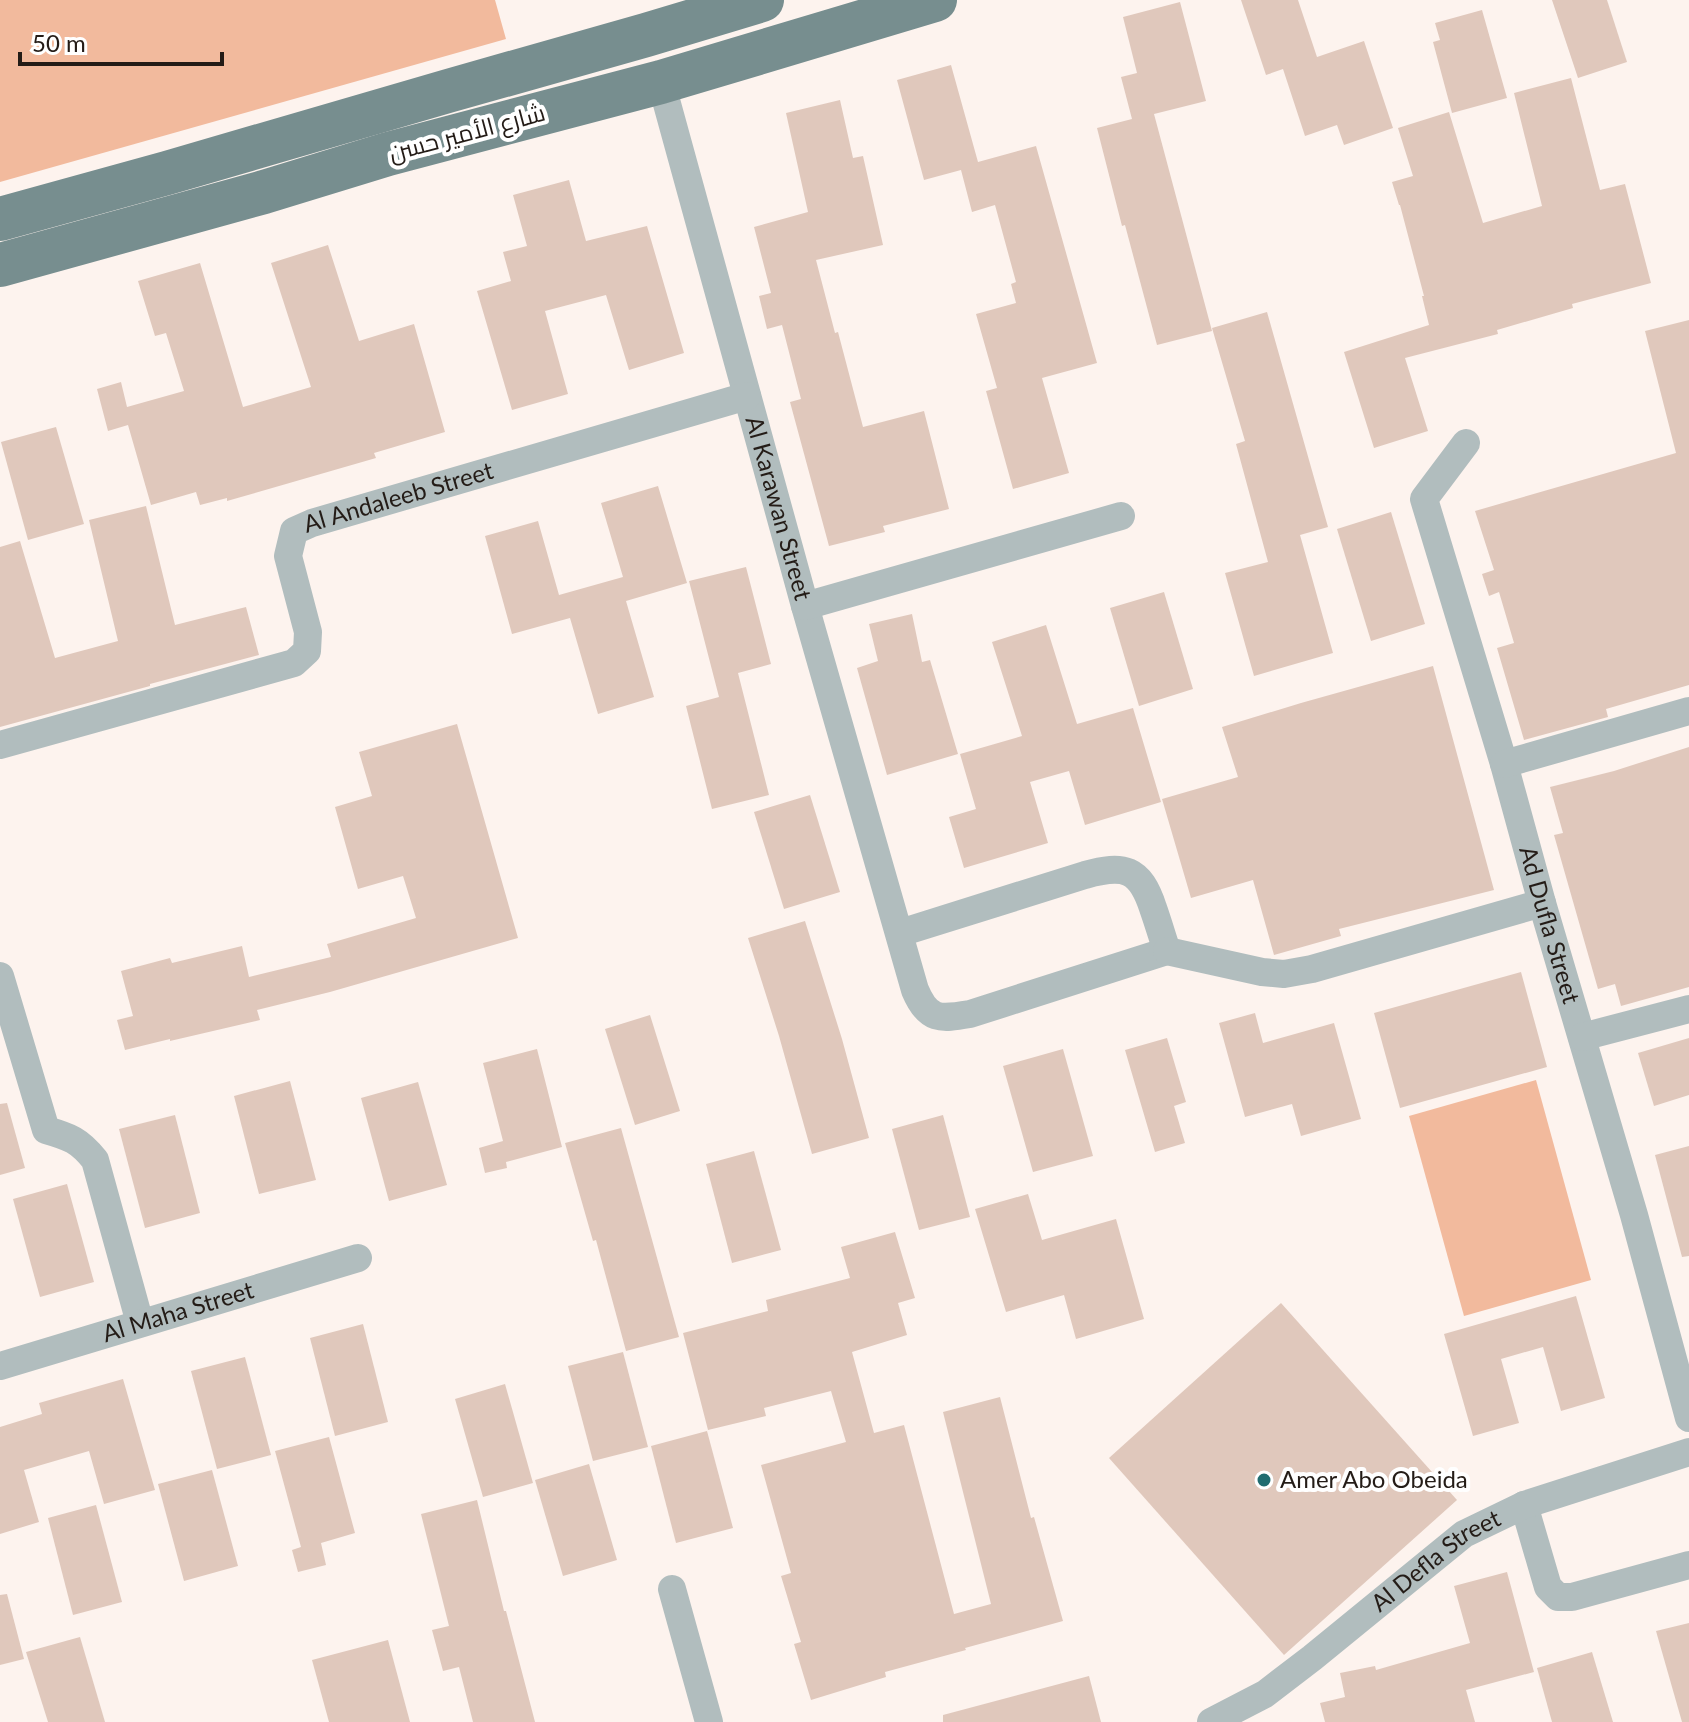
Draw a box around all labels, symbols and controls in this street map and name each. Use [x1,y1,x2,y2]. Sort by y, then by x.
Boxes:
scale bar [20,16,222,66]
text: 50 m [32,28,86,57]
street label: شارع الأمير حسن [385,97,549,169]
street label: Al Karawan Street [740,413,819,603]
street label: Al Andaleeb Street [300,455,497,538]
street label: Ad Dufla Street [1514,843,1587,1007]
street label: Al Maha Street [98,1274,257,1347]
place label: Amer Abo Obeida [1280,1464,1468,1493]
marker: Amer Abo Obeida [1255,1471,1273,1489]
street label: Al Defla Street [1365,1502,1505,1617]

